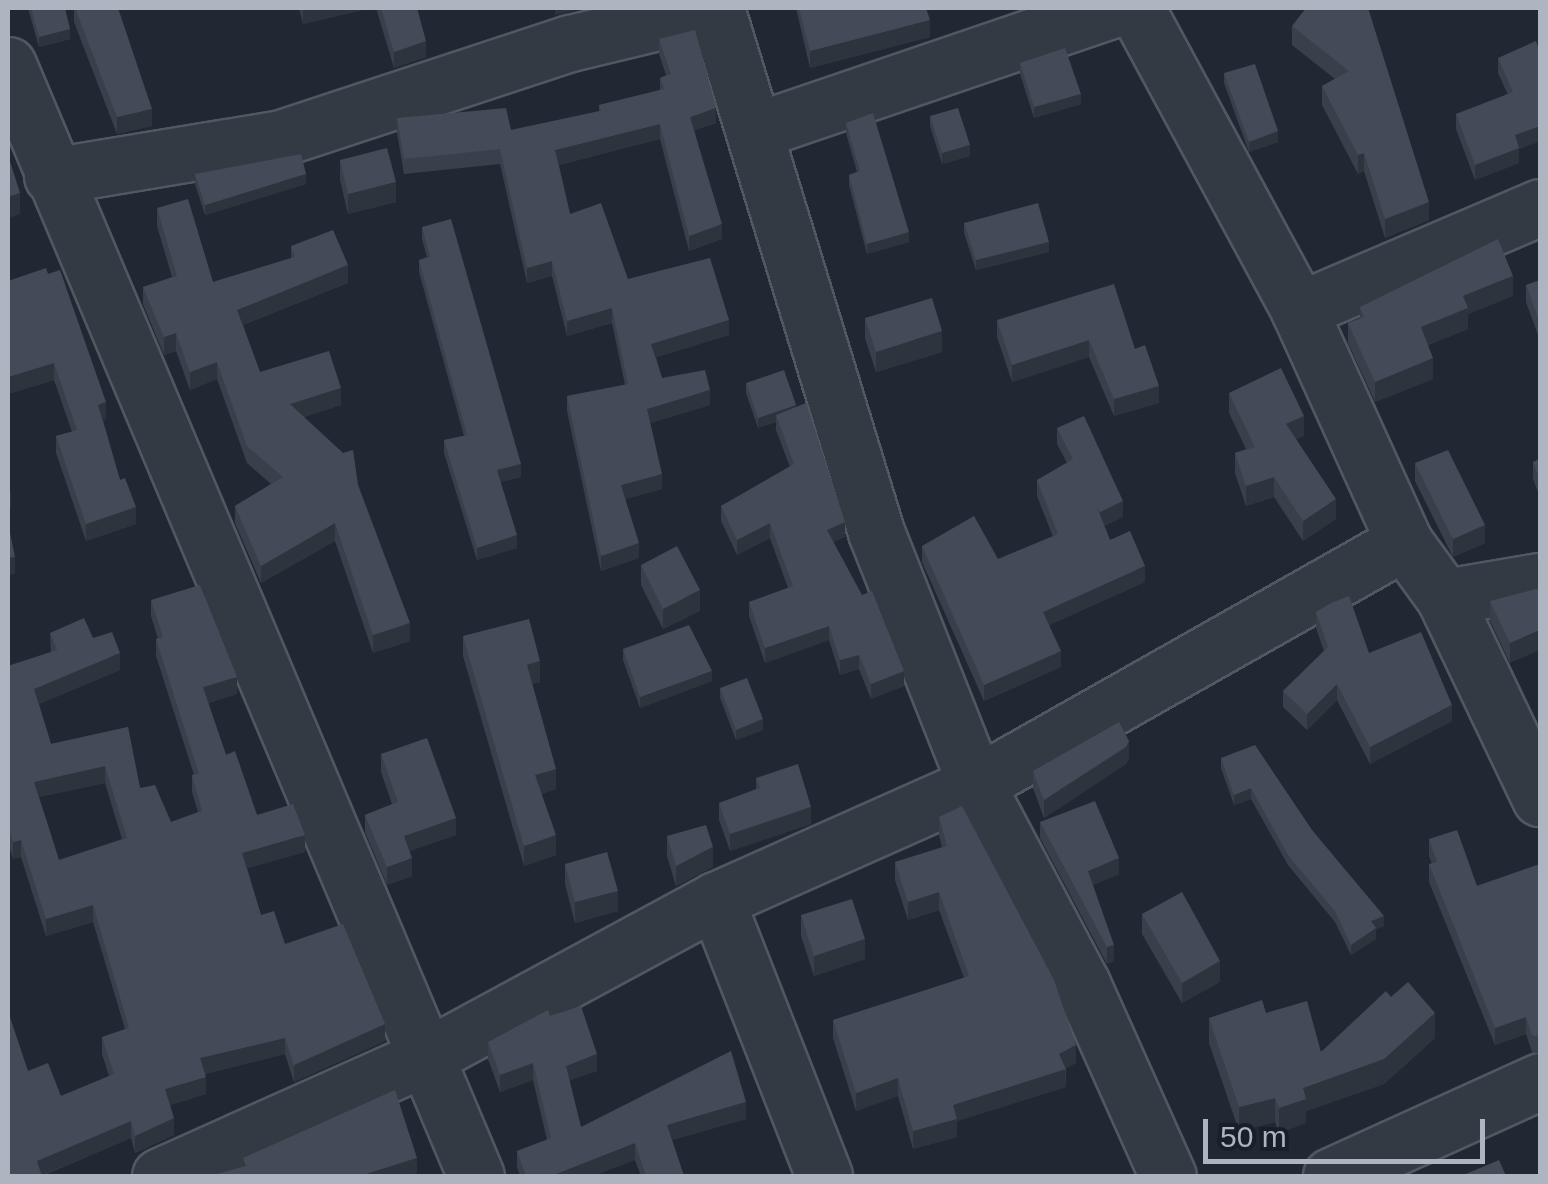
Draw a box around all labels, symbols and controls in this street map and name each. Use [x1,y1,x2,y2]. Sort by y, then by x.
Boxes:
scale bar [1208,1099,1490,1161]
text: 50 m [1220,1120,1287,1153]

